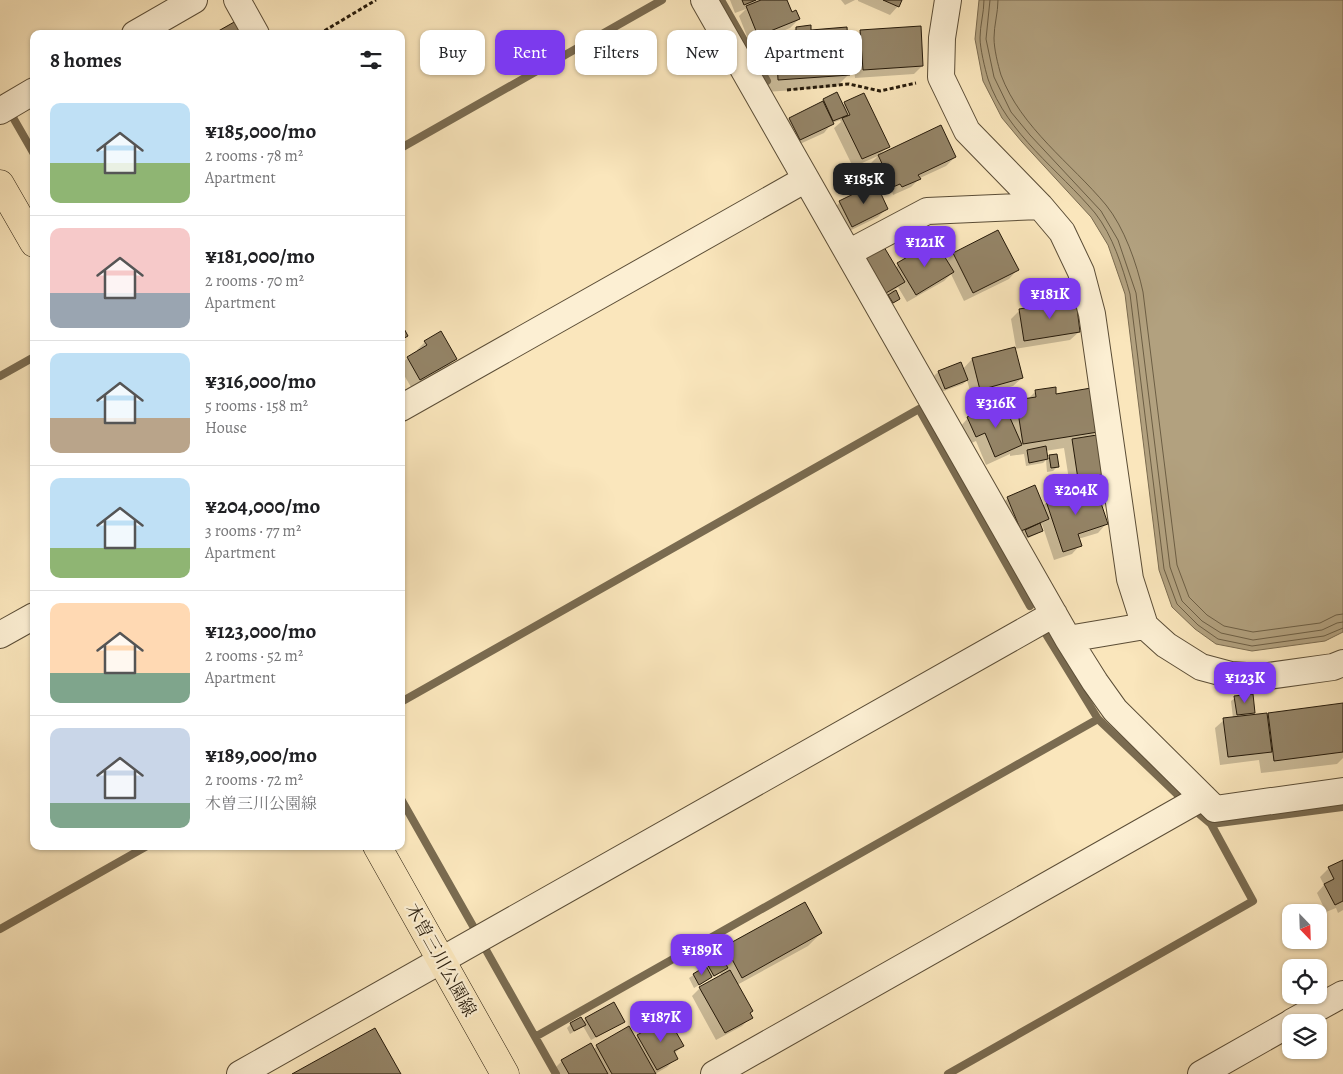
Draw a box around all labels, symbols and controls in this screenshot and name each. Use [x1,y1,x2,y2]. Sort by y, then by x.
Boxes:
chip: Buy [420,30,485,75]
chip: Rent [495,30,565,75]
chip: Filters [575,30,657,75]
chip: New [667,30,737,75]
chip: Apartment [747,30,862,75]
text: 8 homes [50,46,122,74]
icon: filters [357,46,385,74]
text: ¥185,000/mo [205,117,316,145]
icon: home [90,123,150,183]
text: 2 rooms · 78 m² [205,145,303,167]
pin: ¥185K [829,162,899,205]
text: Apartment [205,167,276,189]
text: ¥185K [844,168,884,190]
pin: ¥121K [890,226,960,268]
text: ¥121K [906,231,944,253]
text: ¥181,000/mo [205,242,315,270]
icon: home [90,248,150,308]
text: 2 rooms · 70 m² [205,270,304,292]
pin: ¥181K [1015,278,1085,320]
text: ¥181K [1031,283,1069,305]
text: Apartment [205,292,276,314]
text: ¥316,000/mo [205,367,316,395]
icon: home [90,373,150,433]
pin: ¥316K [961,386,1031,429]
text: ¥316K [976,392,1016,414]
text: 5 rooms · 158 m² [205,395,308,417]
text: House [205,417,247,439]
pin: ¥204K [1041,474,1111,516]
text: ¥204K [1055,479,1098,501]
text: ¥204,000/mo [205,492,320,520]
icon: home [90,498,150,558]
text: 3 rooms · 77 m² [205,520,301,542]
text: Apartment [205,542,276,564]
text: ¥123,000/mo [205,617,316,645]
icon: home [90,623,150,683]
text: 2 rooms · 52 m² [205,645,303,667]
pin: ¥123K [1210,662,1280,704]
text: Apartment [205,667,276,689]
text: ¥123K [1225,667,1265,689]
text: ¥189,000/mo [205,741,317,769]
icon: home [90,748,150,808]
text: 2 rooms · 72 m² [205,769,303,791]
text: 木曽三川公園線 [205,793,317,815]
street label: 木曽三川公園線 [400,899,482,1021]
north arrow [1282,904,1328,949]
map controls [1282,904,1327,1059]
pin: ¥189K [667,934,737,976]
text: ¥189K [682,939,722,961]
button: locate [1282,959,1327,1004]
pin: ¥187K [626,1000,696,1043]
text: ¥187K [641,1006,681,1028]
button: layers [1282,1014,1327,1059]

